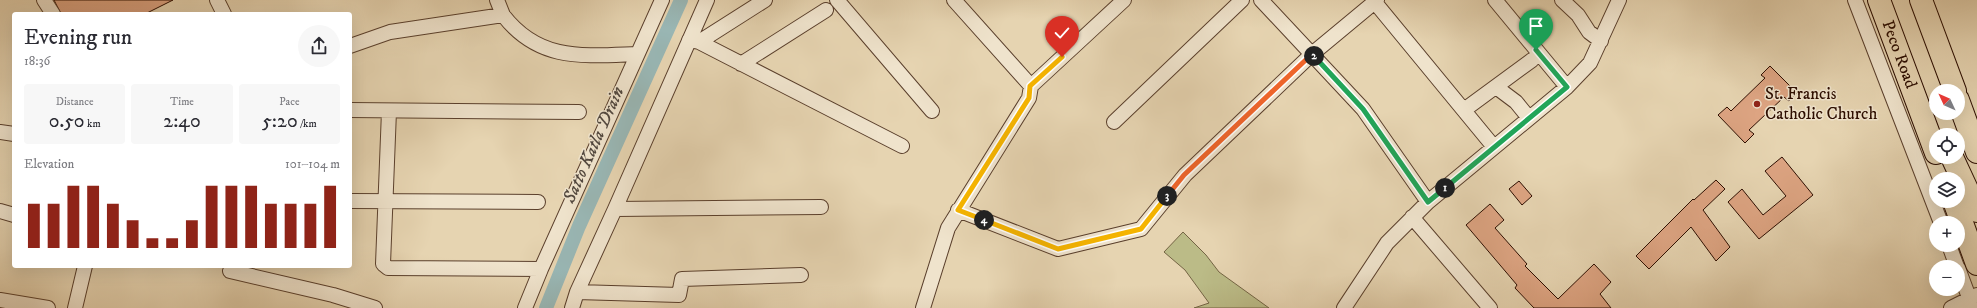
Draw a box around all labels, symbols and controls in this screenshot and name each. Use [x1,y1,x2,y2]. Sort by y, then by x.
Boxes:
pin [1519,9,1553,50]
icon: arrive [1525,15,1547,37]
pin [1045,16,1079,57]
street label: Peco Road [1877,17,1922,92]
icon: check [1051,22,1073,44]
text: Evening run [24,24,132,51]
button: share [298,25,340,67]
pin: 2 [1304,46,1324,66]
text: 2 [1311,49,1317,63]
text: 18:36 [24,53,50,69]
water label: Satto Katla Drain [558,83,629,208]
place label: St. Francis Catholic Church [1765,83,1877,125]
north arrow [1929,84,1965,120]
map controls [1929,84,1965,296]
text: Distance [56,95,94,109]
text: Time [170,95,194,109]
text: Pace [279,95,300,109]
marker: St. Francis Catholic Church [1752,99,1762,109]
text: 0.50 [49,109,85,134]
text: 2:40 [163,109,201,134]
text: 5:20 [262,109,298,134]
text: km [85,117,101,131]
text: /km [298,117,317,131]
button: locate [1929,128,1965,164]
text: Elevation [24,156,74,172]
text: 101–104 m [285,156,340,172]
button: layers [1929,172,1965,208]
pin: 1 [1435,178,1455,198]
text: 1 [1443,181,1447,195]
pin: 3 [1157,186,1177,206]
text: 3 [1165,189,1169,203]
pin: 4 [974,210,994,230]
text: 4 [981,213,987,227]
button: + [1929,216,1965,252]
button: − [1929,260,1965,296]

